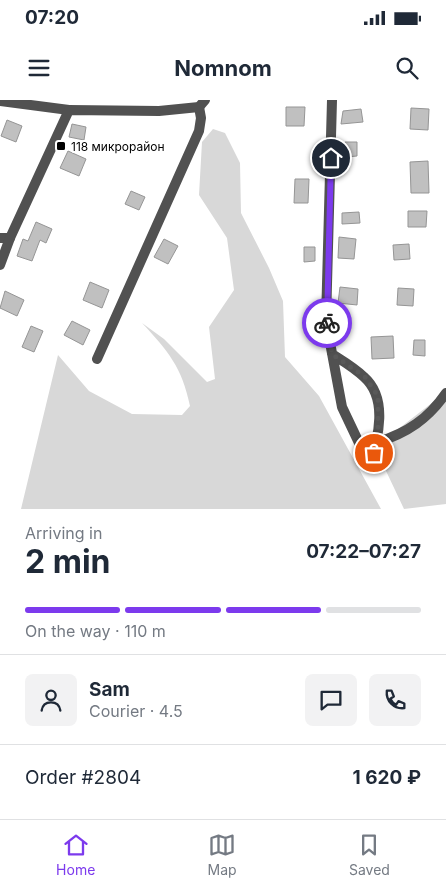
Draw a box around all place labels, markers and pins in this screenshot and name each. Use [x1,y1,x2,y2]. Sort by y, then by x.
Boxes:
pin [310,137,352,179]
place label: 118 микрорайон [71,139,165,154]
marker: 118 микрорайон [55,140,67,152]
pin [353,432,395,474]

